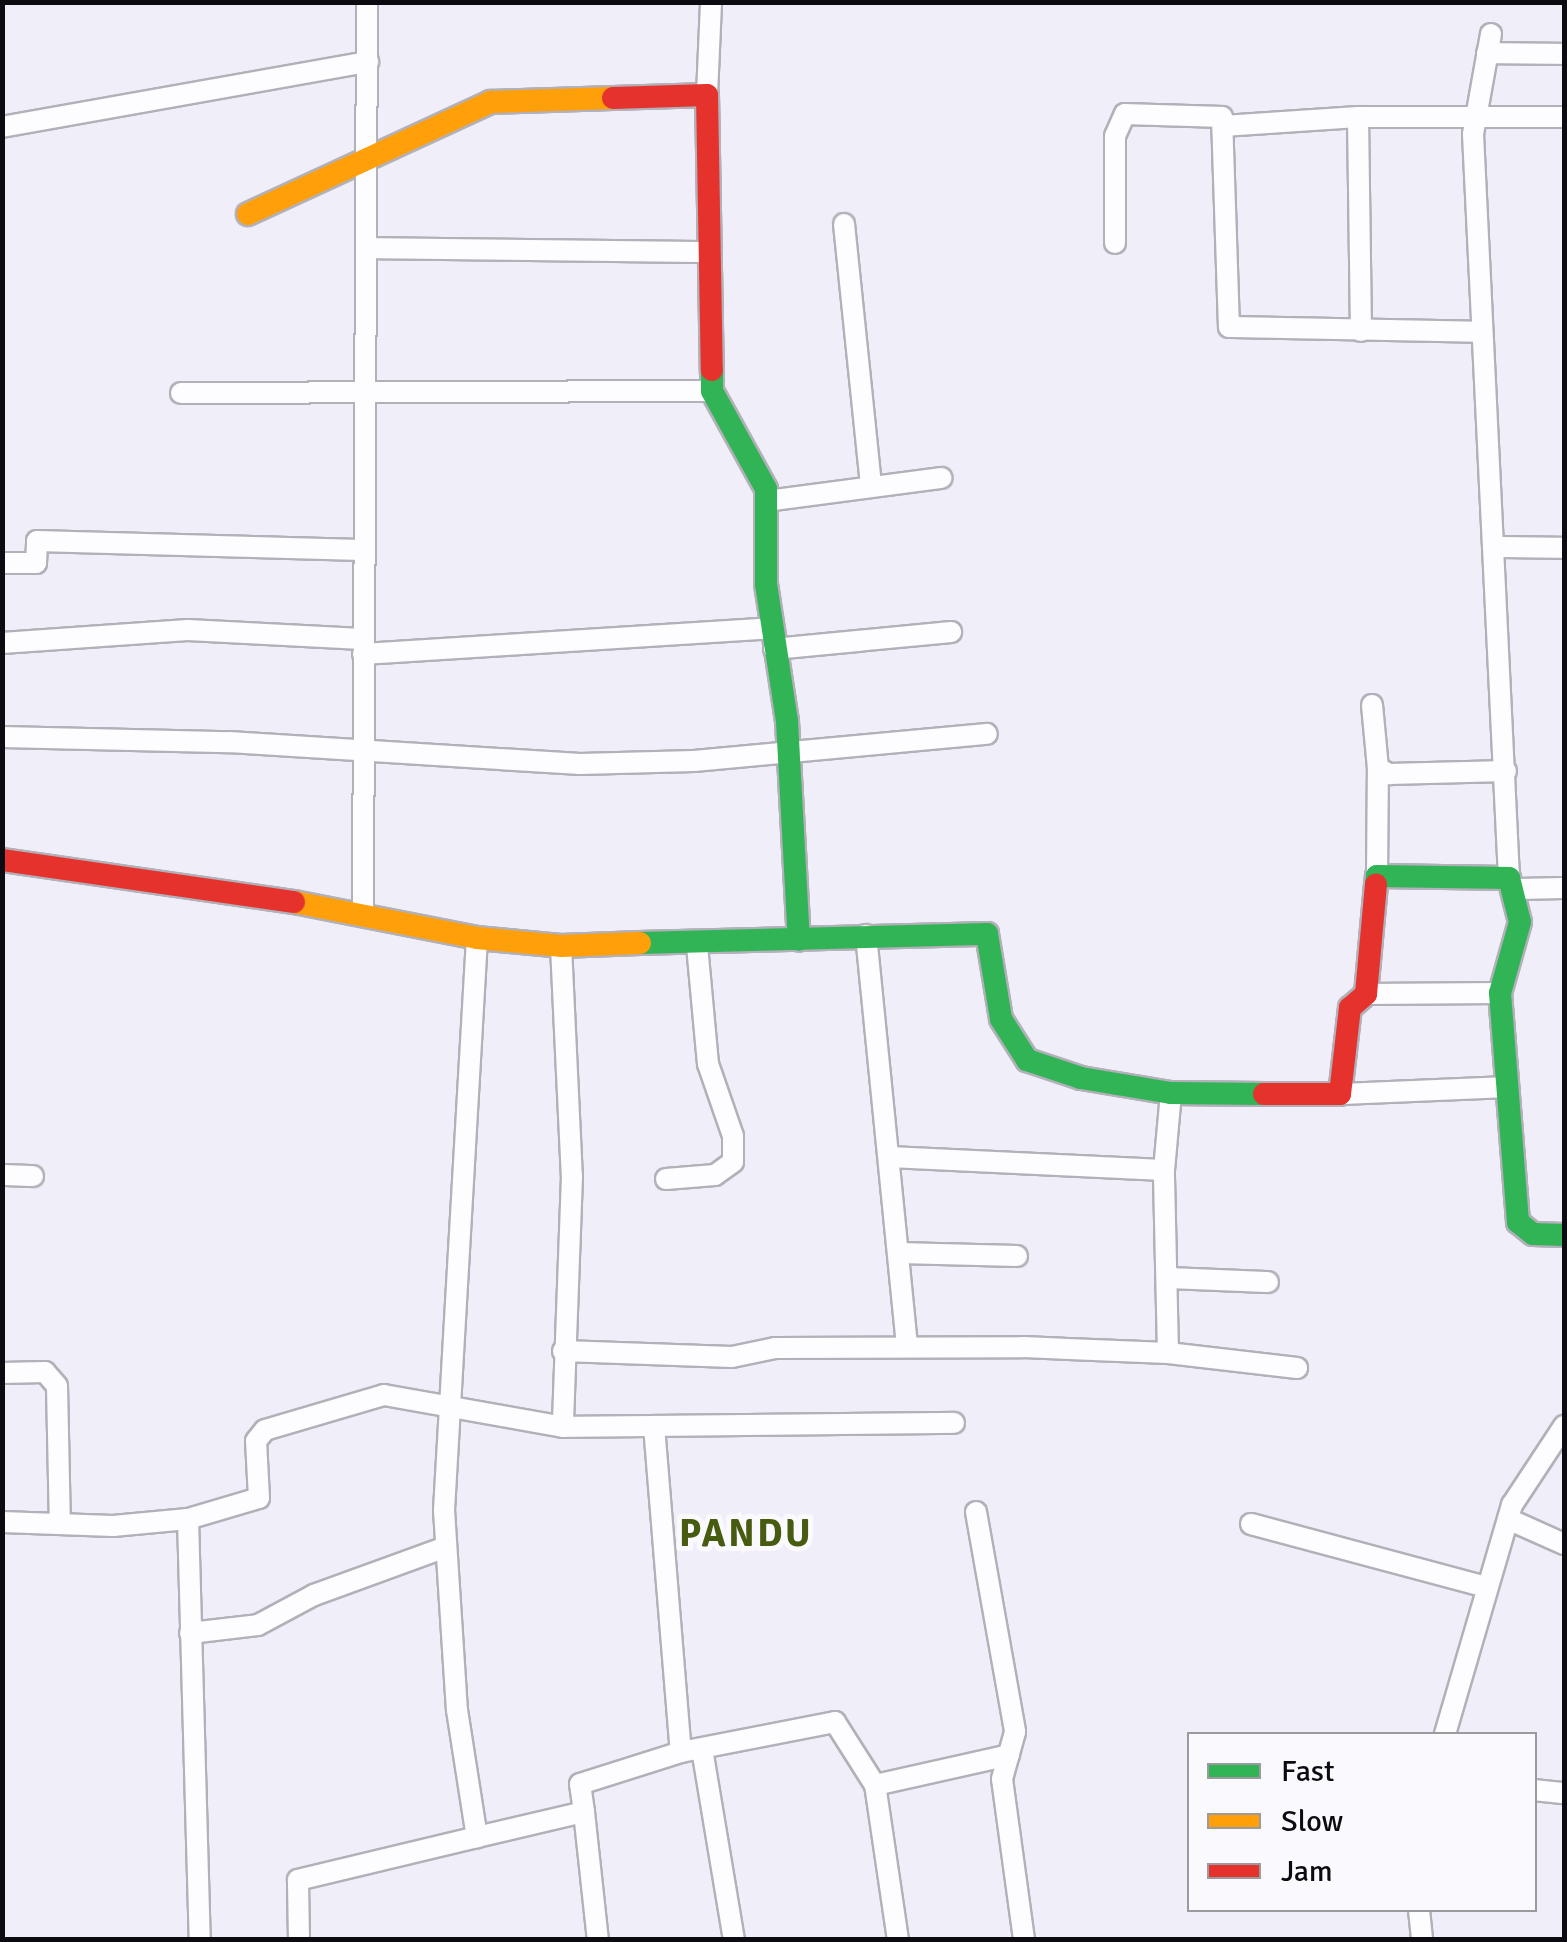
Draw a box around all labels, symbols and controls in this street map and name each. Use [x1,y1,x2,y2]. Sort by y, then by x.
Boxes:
district label: PANDU [679,1511,813,1557]
legend [1187,1732,1537,1912]
text: Fast [1281,1753,1334,1790]
text: Slow [1281,1803,1343,1840]
text: Jam [1281,1853,1333,1890]

